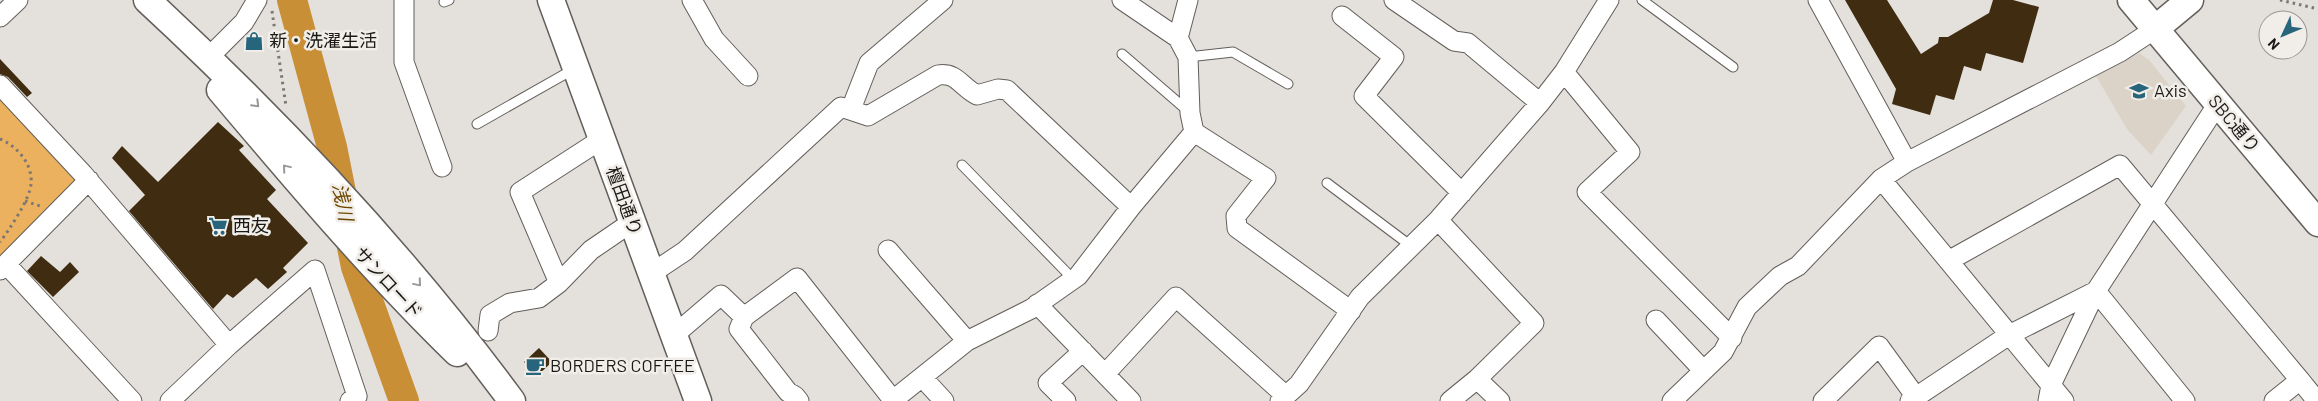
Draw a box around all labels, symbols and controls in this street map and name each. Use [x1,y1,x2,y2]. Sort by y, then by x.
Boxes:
north arrow [2258,10,2308,60]
place label: 新・洗濯生活 [269,29,377,51]
shop icon: 新・洗濯生活 [243,30,265,52]
text: N [2264,35,2283,54]
place label: Axis [2154,79,2187,101]
school or university icon: Axis [2128,80,2150,102]
street label: SBC通り [2204,90,2265,157]
one-way arrow [250,98,259,107]
street label: 檀田通り [602,163,648,238]
one-way arrow [283,165,292,174]
water label: 浅川 [329,181,359,225]
place label: 西友 [233,214,269,236]
supermarket icon: 西友 [207,215,229,237]
street label: サンロード [350,242,427,323]
one-way arrow [413,278,422,287]
place label: BORDERS COFFEE [550,354,695,376]
cafe icon: BORDERS COFFEE [524,355,546,377]

